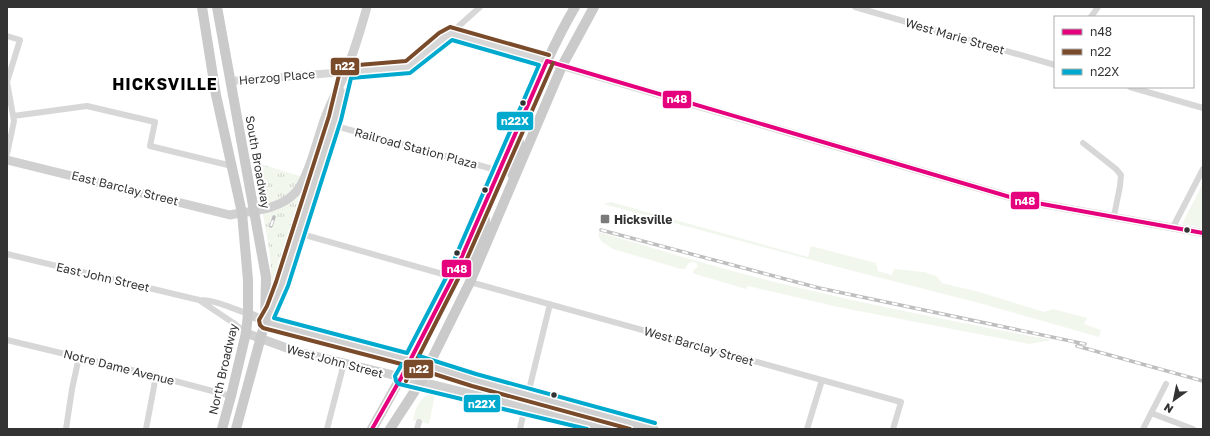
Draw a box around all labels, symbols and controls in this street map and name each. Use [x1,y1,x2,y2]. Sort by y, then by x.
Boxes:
street label: West Marie Street [904,15,1007,57]
legend [1054,16,1194,88]
text: n48 [1090,24,1112,39]
text: n22 [1090,44,1111,59]
line badge: n22 [330,57,360,76]
text: n22 [335,59,355,72]
text: n22X [1090,64,1119,79]
street label: Herzog Place [238,66,316,88]
district label: HICKSVILLE [112,74,218,94]
line badge: n48 [662,90,692,109]
text: n48 [667,92,687,105]
unlabelled marker [518,98,528,108]
line badge: n22X [496,111,534,131]
street label: South Broadway [242,114,274,210]
text: n22X [501,114,529,127]
street label: Railroad Station Plaza [353,124,479,172]
street label: East Barclay Street [70,167,180,209]
unlabelled marker [480,185,490,195]
line badge: n48 [1010,191,1040,210]
text: n48 [1015,194,1035,207]
place label: Hicksville [614,212,672,227]
marker: Hicksville [599,213,611,225]
unlabelled marker [1182,225,1192,235]
unlabelled marker [452,248,462,258]
street label: East John Street [55,259,151,295]
line badge: n48 [441,259,472,278]
text: n48 [447,262,467,275]
street label: North Broadway [205,322,241,416]
street label: West Barclay Street [642,323,756,369]
street label: West John Street [285,341,385,381]
street label: Notre Dame Avenue [62,346,176,388]
line badge: n22 [403,359,434,379]
text: n22 [409,362,429,375]
north arrow [1154,380,1194,420]
unlabelled marker [549,390,559,400]
line badge: n22X [463,394,501,413]
text: n22X [468,397,496,410]
text: N [1161,401,1175,417]

